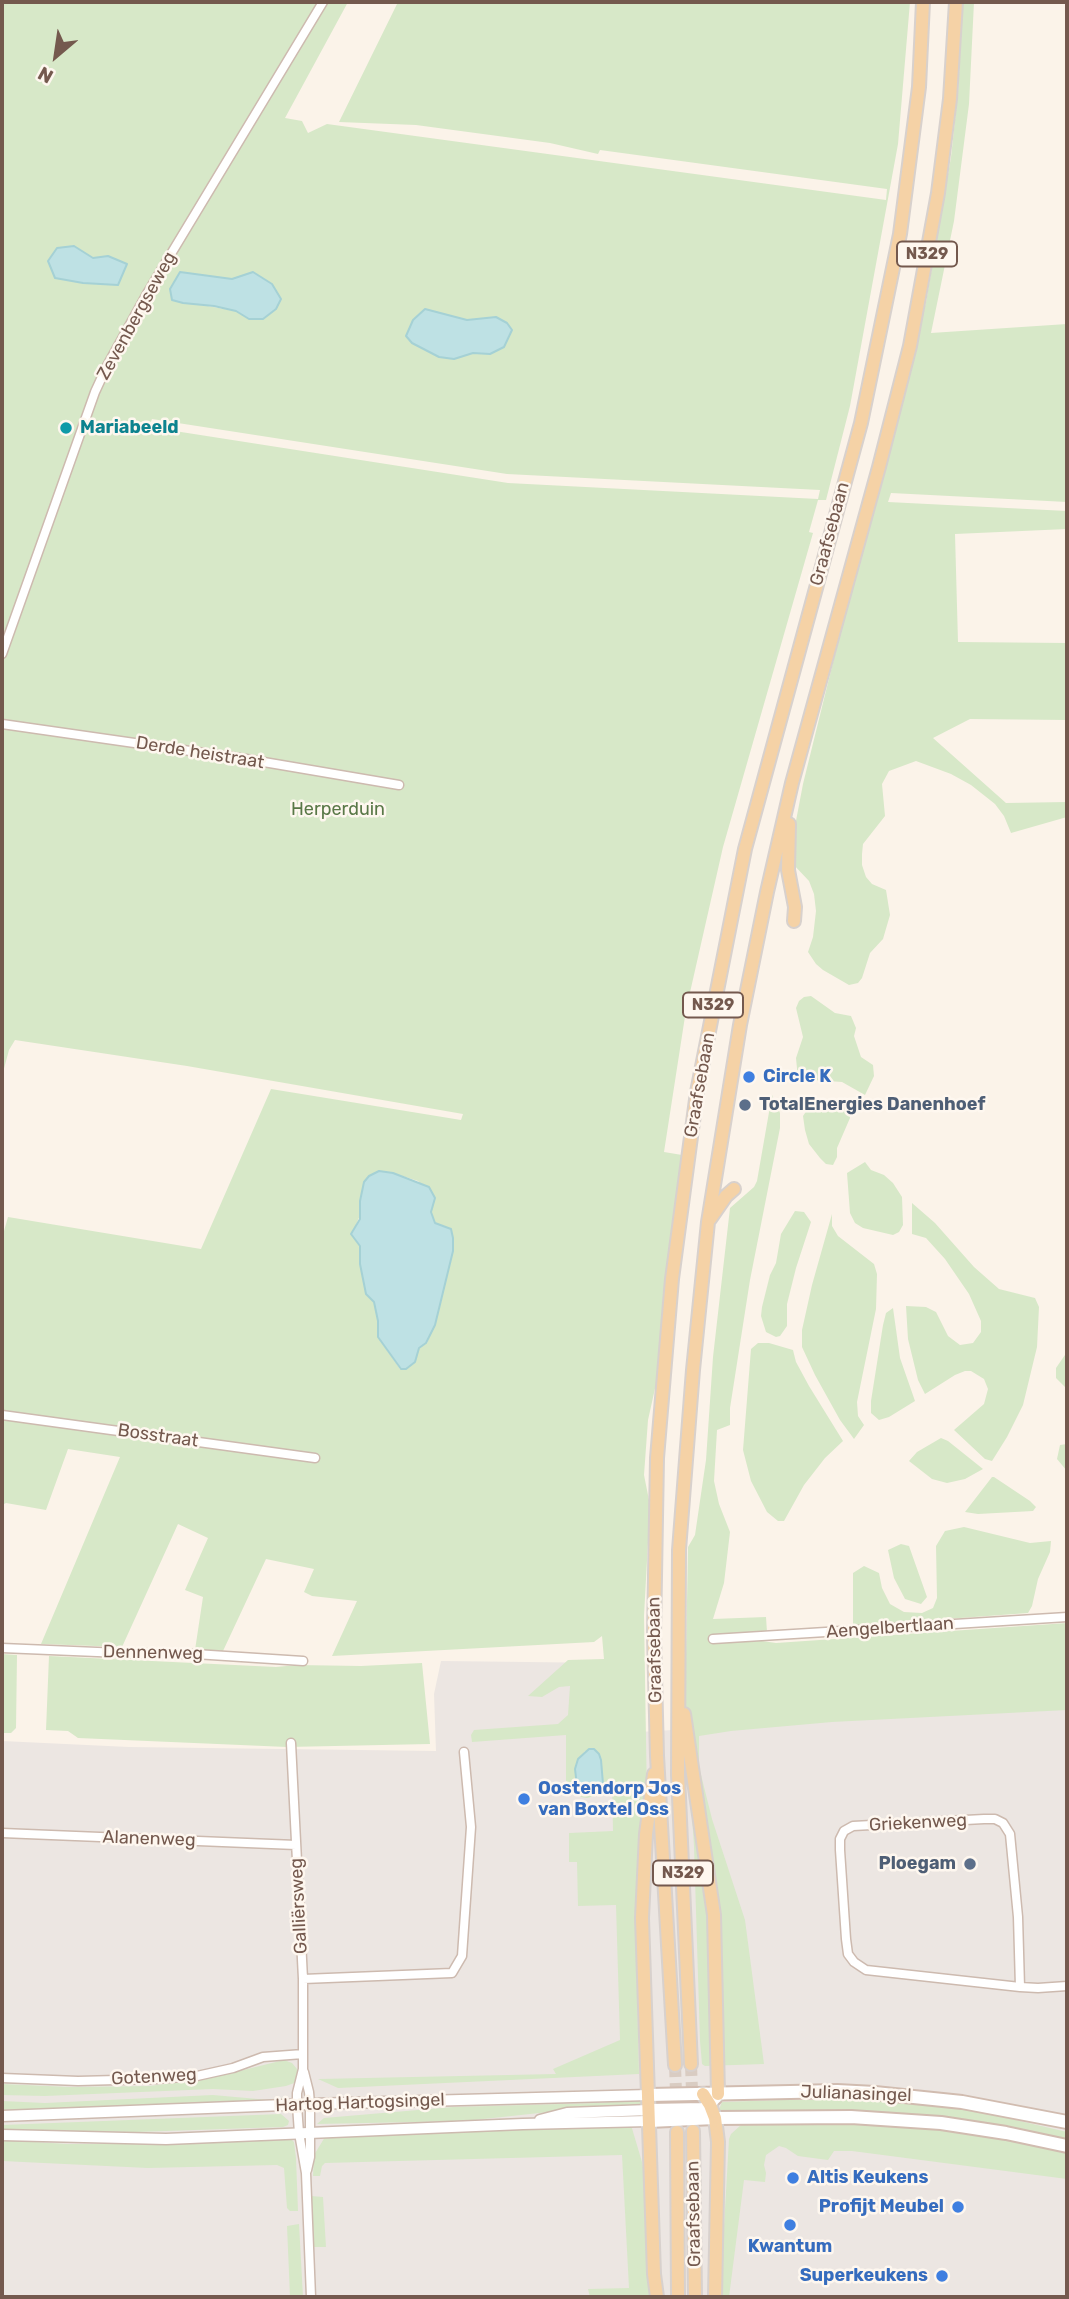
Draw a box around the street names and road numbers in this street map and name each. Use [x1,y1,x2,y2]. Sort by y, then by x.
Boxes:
road number: N329 [897,242,957,266]
street label: Zevenbergseweg [93,248,181,384]
street label: Graafsebaan [806,480,854,588]
street label: Derde heistraat [134,732,266,774]
road number: N329 [683,993,743,1018]
street label: Graafsebaan [680,1031,720,1139]
street label: Bosstraat [116,1420,200,1452]
street label: Graafsebaan [643,1597,667,1703]
street label: Aengelbertlaan [825,1613,955,1643]
street label: Dennenweg [103,1641,203,1665]
street label: Griekenweg [868,1810,968,1836]
street label: Alanenweg [102,1827,196,1851]
street label: Galliërsweg [286,1857,312,1955]
road number: N329 [653,1860,713,1885]
street label: Gotenweg [111,2064,197,2090]
street label: Julianasingel [800,2081,912,2107]
street label: Hartog Hartogsingel [275,2089,445,2117]
street label: Graafsebaan [682,2161,706,2267]

